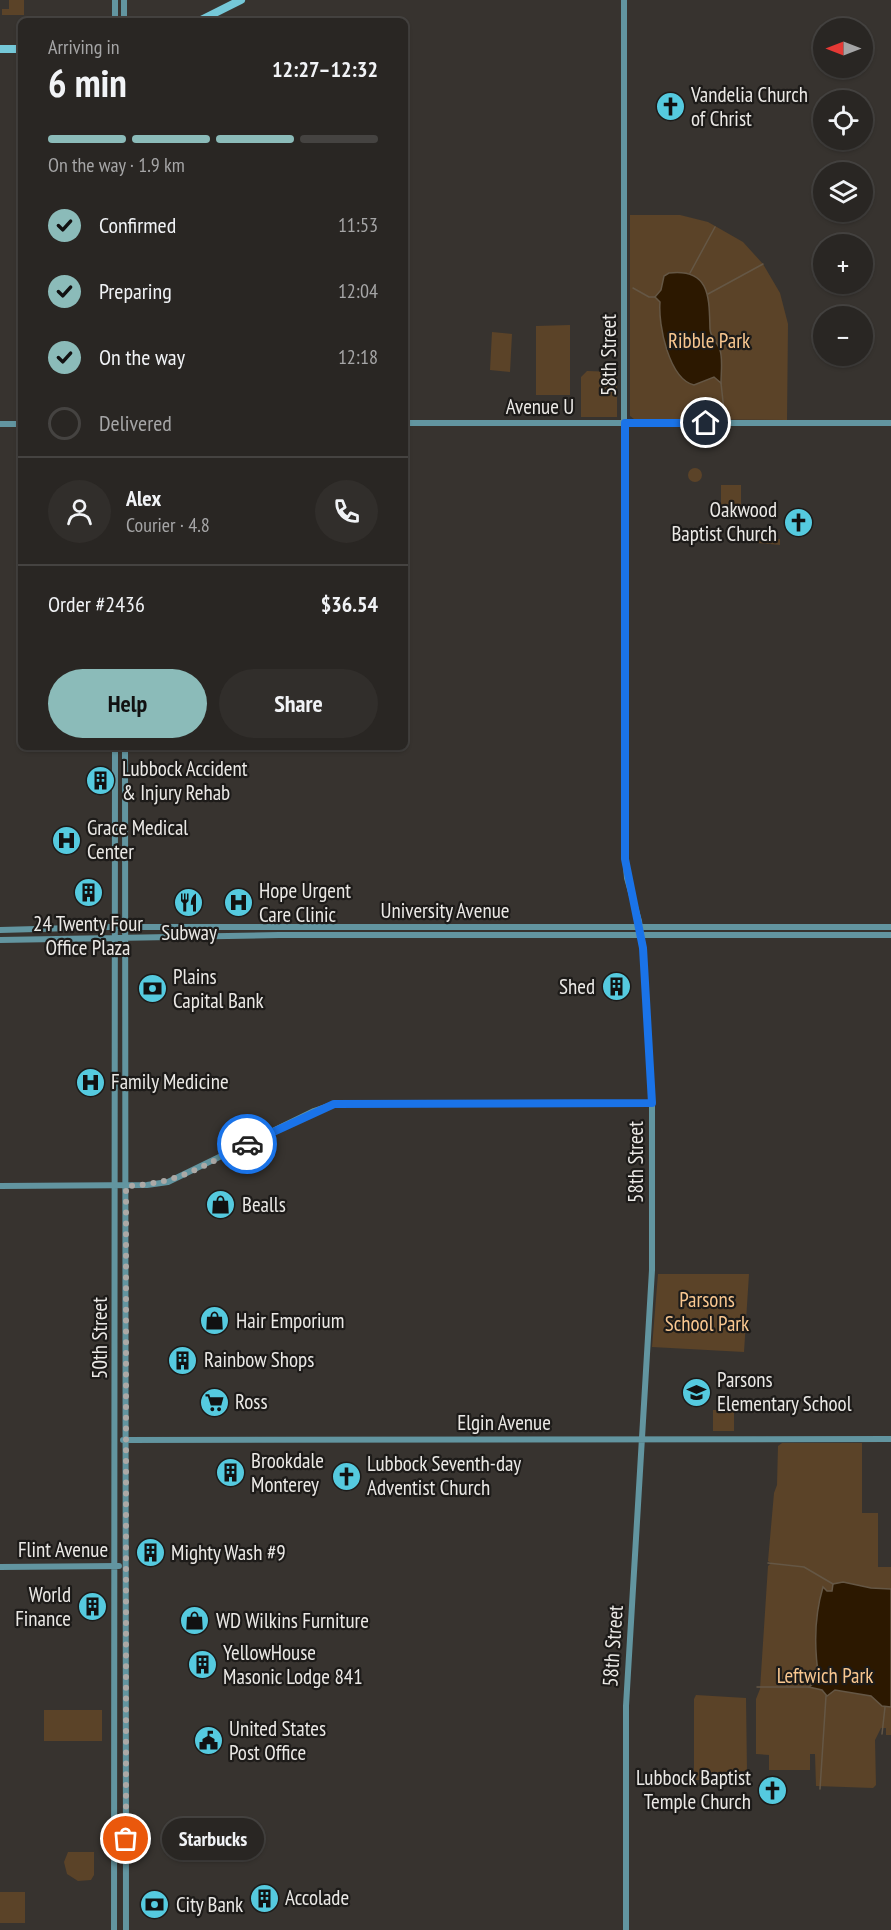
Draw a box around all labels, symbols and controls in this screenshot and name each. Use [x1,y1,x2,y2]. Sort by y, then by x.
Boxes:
north arrow [813,18,873,78]
map controls [813,18,873,366]
text: Arriving in [48,34,120,60]
text: 12:27–12:32 [272,55,378,83]
text: 6 min [48,57,127,108]
place label: Vandelia Church of Christ [690,81,808,132]
button: locate [813,90,873,150]
church icon: Vandelia Church of Christ [654,91,686,123]
text: On the way · 1.9 km [48,152,185,178]
button: layers [813,162,873,222]
icon: check [48,209,81,242]
text: Confirmed [99,211,176,239]
text: 11:53 [338,212,378,238]
button: + [813,234,873,294]
icon: check [48,275,81,308]
text: Preparing [99,277,172,305]
text: 12:04 [338,278,378,304]
button: − [813,306,873,366]
street label: 58th Street [595,314,622,396]
park label: Ribble Park [668,327,750,354]
icon: check [48,341,81,374]
text: On the way [99,343,185,371]
text: 12:18 [338,344,378,370]
street label: Avenue U [506,393,574,420]
pin [680,397,731,448]
icon: home [689,406,722,439]
text: Delivered [99,409,172,437]
button: person [48,480,111,543]
button: phone [315,480,378,543]
text: Alex [126,484,161,512]
place label: Oakwood Baptist Church [671,496,777,547]
church icon: Oakwood Baptist Church [782,506,814,538]
text: Courier · 4.8 [126,512,210,538]
text: Order #2436 [48,590,145,618]
text: $36.54 [321,590,378,618]
button: Help [48,669,207,738]
button: Share [219,669,378,738]
place label: Lubbock Accident & Injury Rehab [122,755,248,806]
building icon: Lubbock Accident & Injury Rehab [85,765,117,797]
place label: Grace Medical Center [87,814,188,865]
hospital icon: Grace Medical Center [50,824,82,856]
building icon: 24 Twenty Four Office Plaza [72,877,104,909]
place label: Hope Urgent Care Clinic [259,877,351,928]
restaurant icon: Subway [173,886,205,918]
hospital icon: Hope Urgent Care Clinic [222,887,254,919]
street label: University Avenue [381,897,509,924]
place label: 24 Twenty Four Office Plaza [33,910,143,961]
place label: Subway [161,919,217,946]
place label: Plains Capital Bank [173,963,264,1014]
building icon: Shed [600,971,632,1003]
bank icon: Plains Capital Bank [136,973,168,1005]
place label: Shed [559,973,595,1000]
hospital icon: Family Medicine [74,1066,106,1098]
place label: Family Medicine [111,1068,229,1095]
courier [217,1114,277,1174]
street label: 58th Street [622,1121,649,1203]
icon: car [231,1128,264,1161]
shop icon: Bealls [205,1189,237,1221]
place label: Bealls [242,1191,286,1218]
park label: Parsons School Park [665,1286,749,1337]
street label: 50th Street [86,1297,113,1379]
shop icon: Hair Emporium [199,1305,231,1337]
place label: Hair Emporium [236,1307,344,1334]
building icon: Rainbow Shops [167,1344,199,1376]
place label: Rainbow Shops [204,1346,314,1373]
place label: Parsons Elementary School [717,1366,852,1417]
school or university icon: Parsons Elementary School [680,1376,712,1408]
supermarket icon: Ross [198,1386,230,1418]
place label: Ross [235,1388,268,1415]
street label: Elgin Avenue [457,1409,551,1436]
place label: Brookdale Monterey [251,1447,324,1498]
place label: Lubbock Seventh-day Adventist Church [367,1450,521,1501]
building icon: Brookdale Monterey [214,1457,246,1489]
church icon: Lubbock Seventh-day Adventist Church [330,1460,362,1492]
street label: Flint Avenue [18,1536,108,1563]
building icon: Mighty Wash #9 [134,1537,166,1569]
place label: Mighty Wash #9 [171,1539,286,1566]
place label: World Finance [15,1581,71,1632]
building icon: World Finance [76,1591,108,1623]
street label: 58th Street [596,1604,629,1688]
shop icon: WD Wilkins Furniture [179,1605,211,1637]
place label: WD Wilkins Furniture [216,1607,369,1634]
place label: YellowHouse Masonic Lodge 841 [223,1639,363,1690]
building icon: YellowHouse Masonic Lodge 841 [186,1649,218,1681]
park label: Leftwich Park [777,1662,873,1689]
place label: United States Post Office [229,1715,326,1766]
public building icon: United States Post Office [192,1725,224,1757]
place label: Lubbock Baptist Temple Church [636,1764,751,1815]
church icon: Lubbock Baptist Temple Church [756,1774,788,1806]
pin [100,1813,151,1864]
callout: Starbucks [162,1818,264,1860]
icon: bag [109,1822,142,1855]
text: Starbucks [179,1826,247,1852]
building icon: Accolade [248,1882,280,1914]
place label: Accolade [285,1884,349,1911]
bank icon: City Bank [139,1889,171,1921]
place label: City Bank [176,1891,243,1918]

